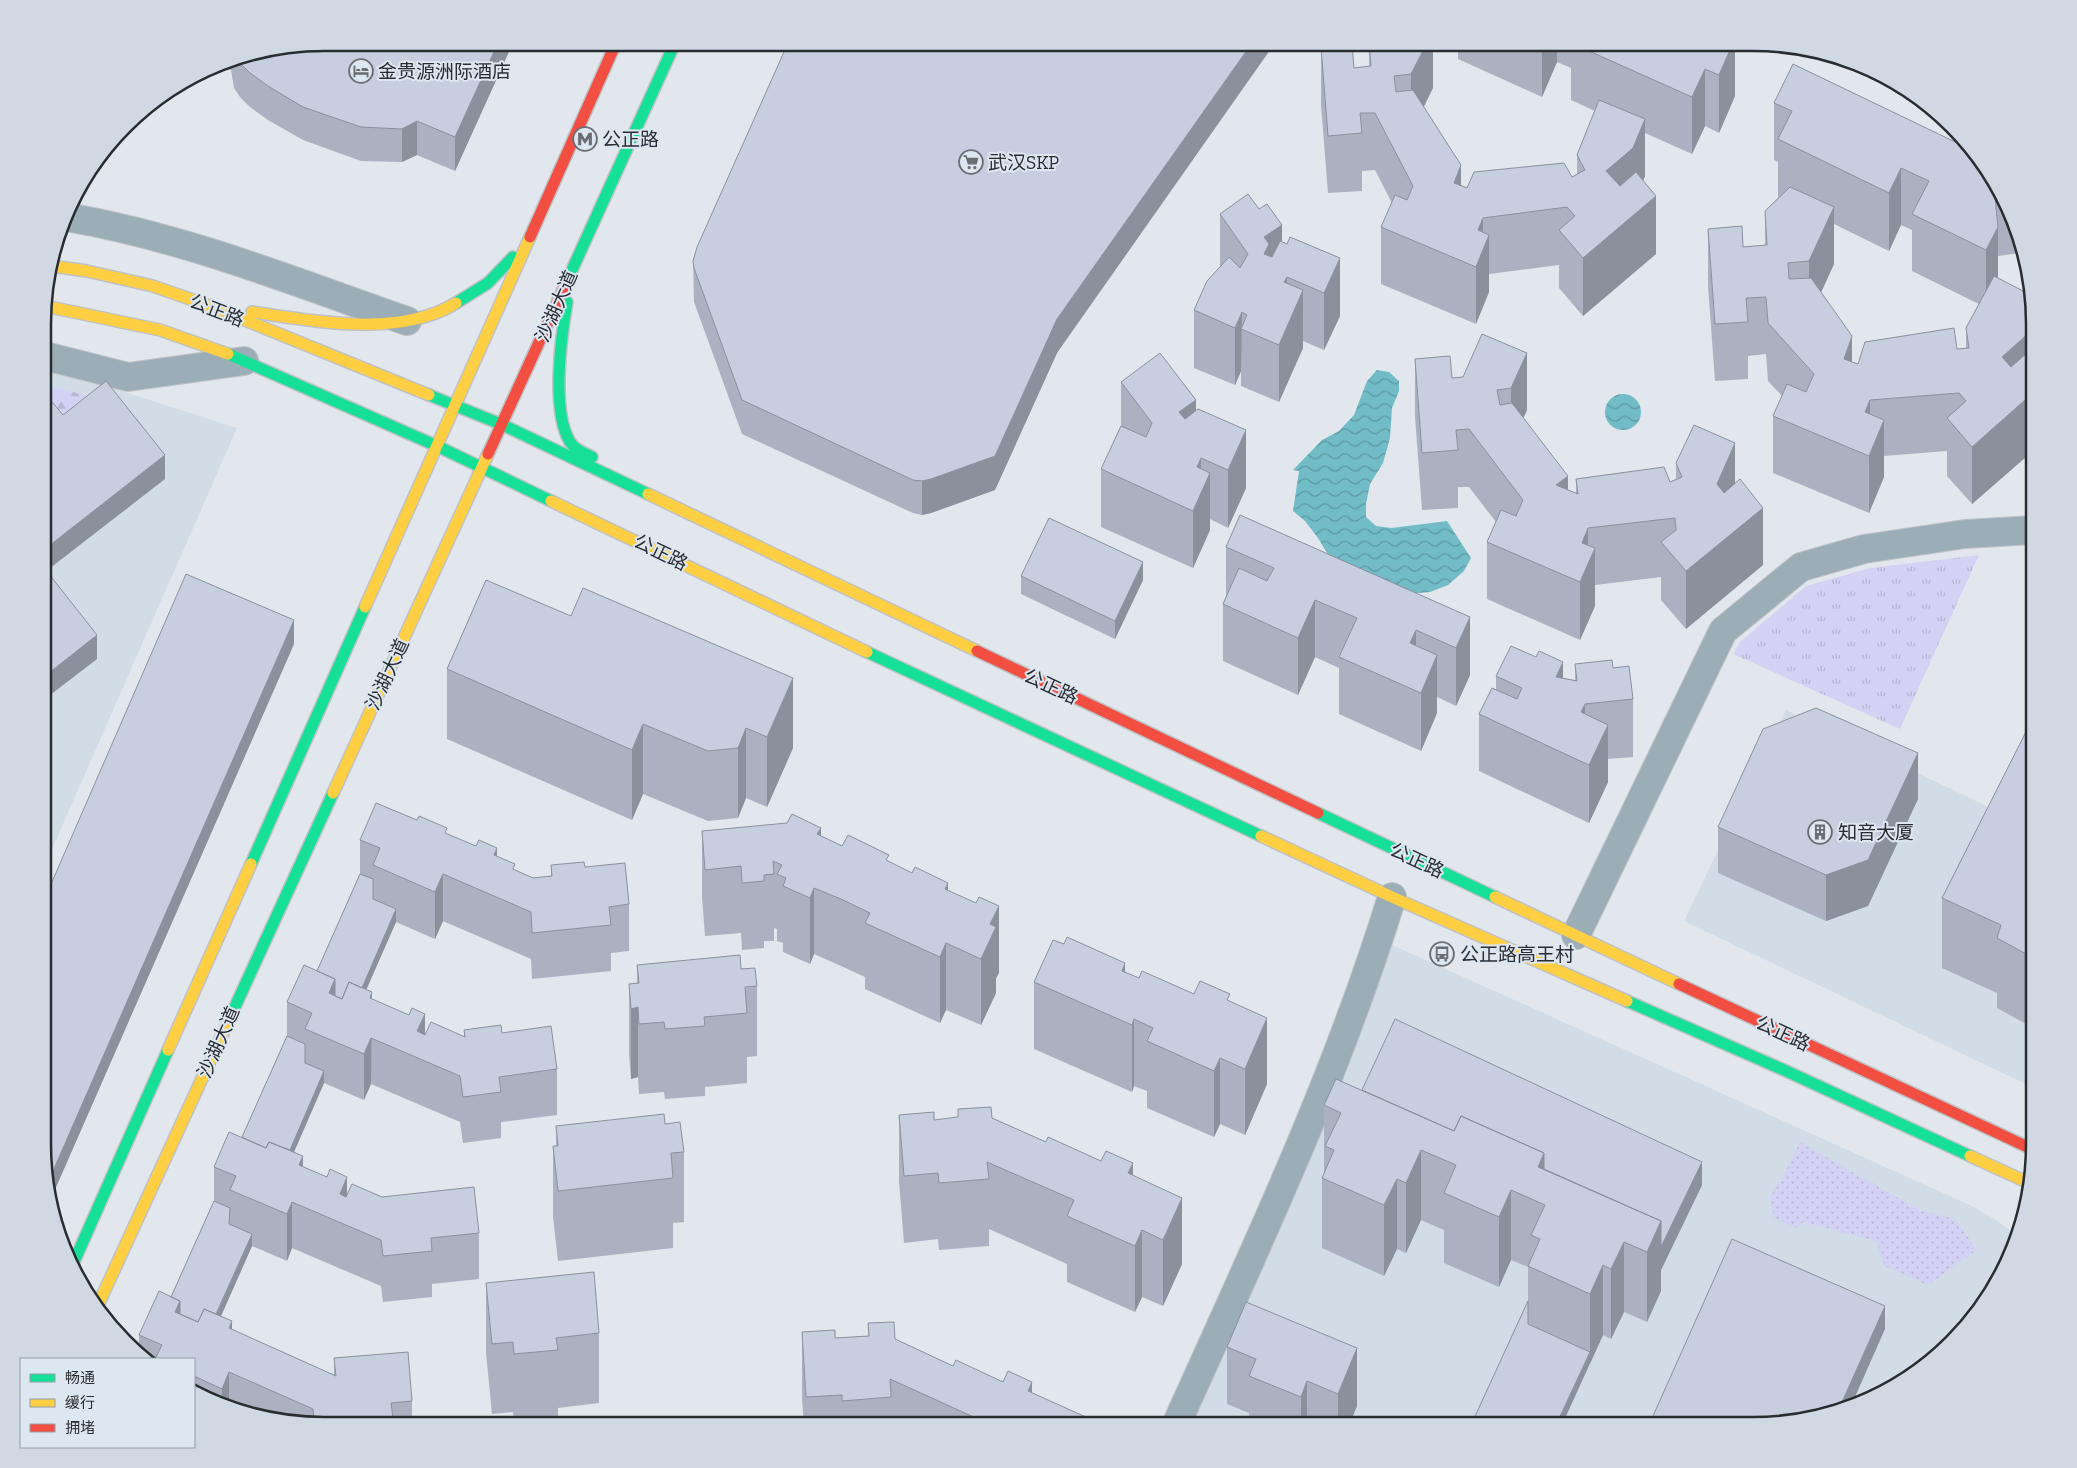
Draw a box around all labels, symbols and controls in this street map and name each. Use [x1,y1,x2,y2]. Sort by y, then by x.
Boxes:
hotel icon: 金贵源洲际酒店 [348,58,374,84]
place label: 金贵源洲际酒店 [378,60,511,83]
metro station icon: 公正路 [572,126,598,152]
place label: 公正路 [602,128,659,151]
supermarket icon: 武汉SKP [958,149,984,175]
place label: 武汉SKP [988,151,1059,174]
street label: 沙湖大道 [530,267,582,346]
street label: 公正路 [186,290,248,331]
street label: 公正路 [630,530,691,575]
street label: 沙湖大道 [361,635,414,714]
street label: 公正路 [1020,664,1081,709]
building icon: 知音大厦 [1807,819,1833,845]
place label: 知音大厦 [1838,821,1914,844]
street label: 公正路 [1386,838,1447,883]
bus stop icon: 公正路高王村 [1429,941,1455,967]
place label: 公正路高王村 [1460,943,1574,966]
street label: 沙湖大道 [192,1003,244,1082]
street label: 公正路 [1752,1011,1813,1056]
legend [20,1358,195,1448]
text: 畅通 [65,1369,95,1387]
text: 缓行 [65,1394,95,1412]
text: 拥堵 [65,1419,95,1437]

